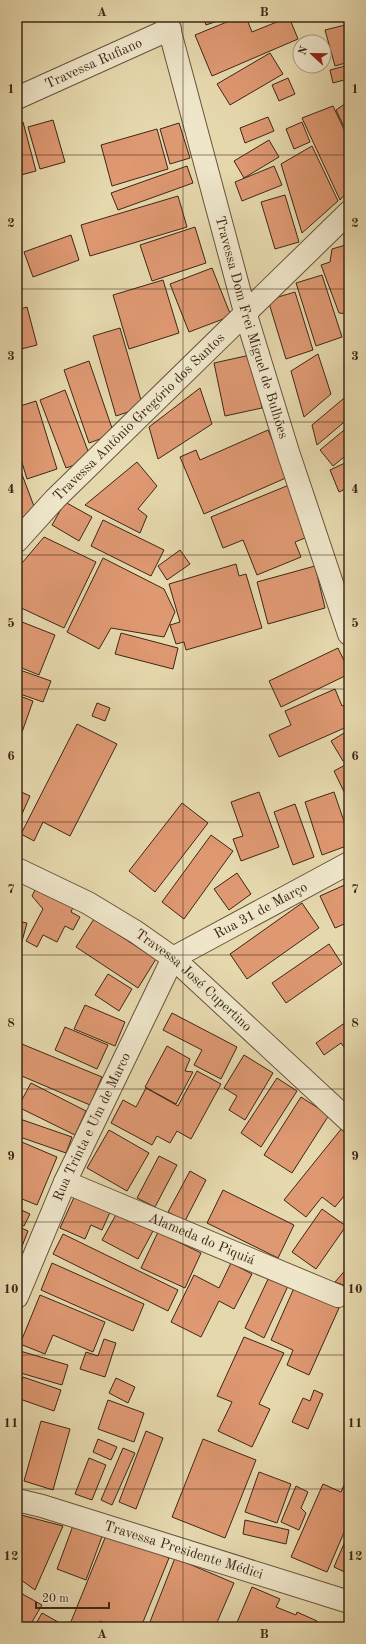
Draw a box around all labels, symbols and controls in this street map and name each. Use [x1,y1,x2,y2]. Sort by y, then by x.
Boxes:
text: A [97,6,107,19]
text: B [259,6,269,19]
north arrow [292,34,332,74]
street label: Travessa Rufiano [43,36,144,91]
text: N [297,44,311,57]
text: 1 [7,83,15,96]
text: 1 [351,83,359,96]
street label: Travessa Dom Frei Miguel de Bulhões [213,215,291,440]
text: 2 [7,217,15,230]
text: 2 [351,217,359,230]
street label: Travessa Antônio Gregório dos Santos [51,331,227,504]
text: 3 [7,350,15,363]
text: 3 [351,350,359,363]
text: 4 [7,483,15,496]
text: 4 [351,483,359,496]
text: 5 [7,617,15,630]
text: 5 [351,617,359,630]
text: 6 [7,750,15,763]
text: 6 [351,750,359,763]
street label: Rua 31 de Março [212,880,310,941]
text: 7 [7,883,15,896]
text: 7 [351,883,359,896]
street label: Travessa José Cupertino [133,927,254,1034]
text: 8 [7,1017,15,1030]
text: 8 [351,1017,359,1030]
street label: Rua Trinta e Um de Marco [51,1050,133,1203]
text: 9 [7,1150,15,1163]
text: 9 [351,1150,359,1163]
street label: Alameda do Piquiá [146,1211,257,1267]
text: 10 [3,1283,19,1296]
text: 10 [347,1283,363,1296]
text: 11 [3,1417,19,1430]
text: 11 [347,1417,363,1430]
street label: Travessa Presidente Médici [102,1519,265,1582]
text: 12 [3,1550,19,1563]
text: 12 [347,1550,363,1563]
scale bar [36,1584,109,1610]
text: 20 m [42,1593,69,1605]
text: A [97,1628,107,1641]
text: B [259,1628,269,1641]

